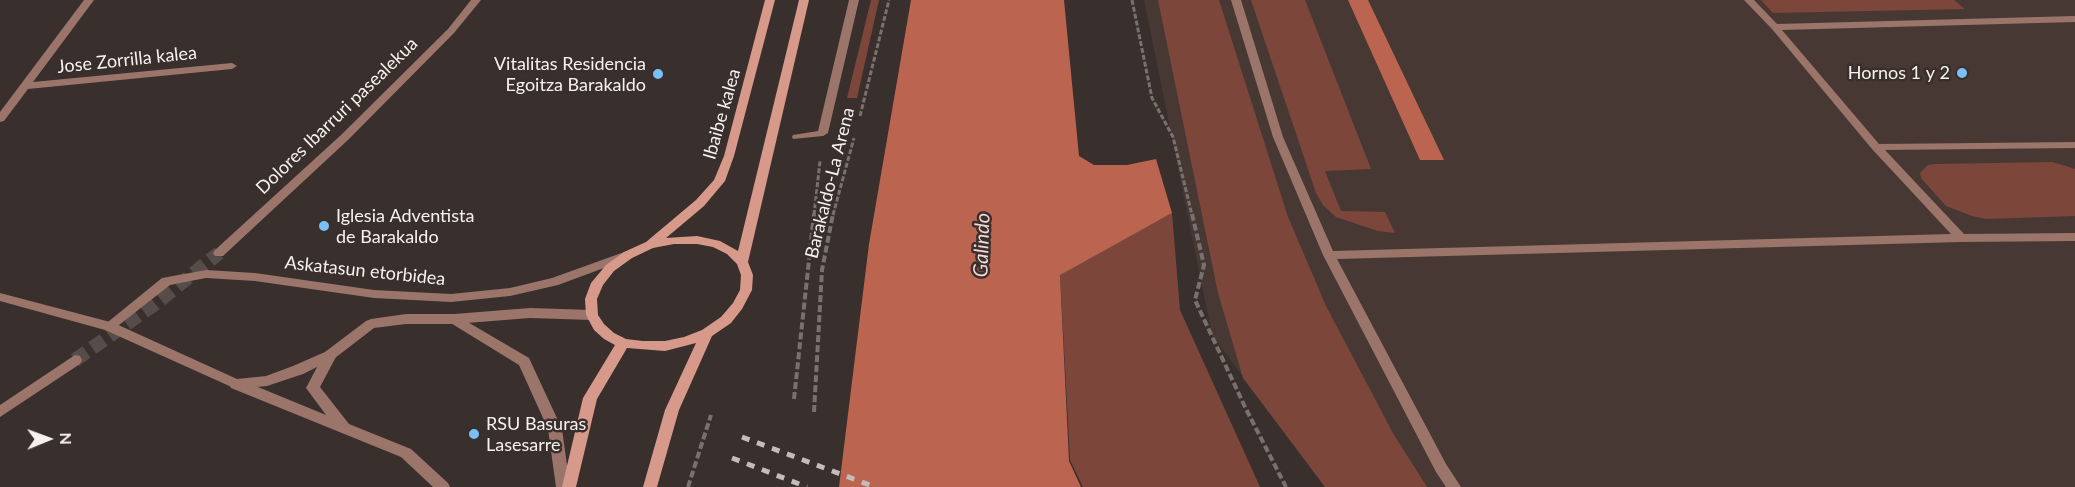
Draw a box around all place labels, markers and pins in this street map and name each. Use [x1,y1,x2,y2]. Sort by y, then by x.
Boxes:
place label: Vitalitas Residencia Egoitza Barakaldo [494,53,646,96]
place label: Hornos 1 y 2 [1848,62,1950,84]
marker: Hornos 1 y 2 [1955,66,1969,80]
marker: Vitalitas Residencia Egoitza Barakaldo [651,67,665,81]
place label: Iglesia Adventista de Barakaldo [336,205,474,248]
marker: Iglesia Adventista de Barakaldo [317,219,331,233]
place label: RSU Basuras Lasesarre [486,413,586,456]
marker: RSU Basuras Lasesarre [467,427,481,441]

